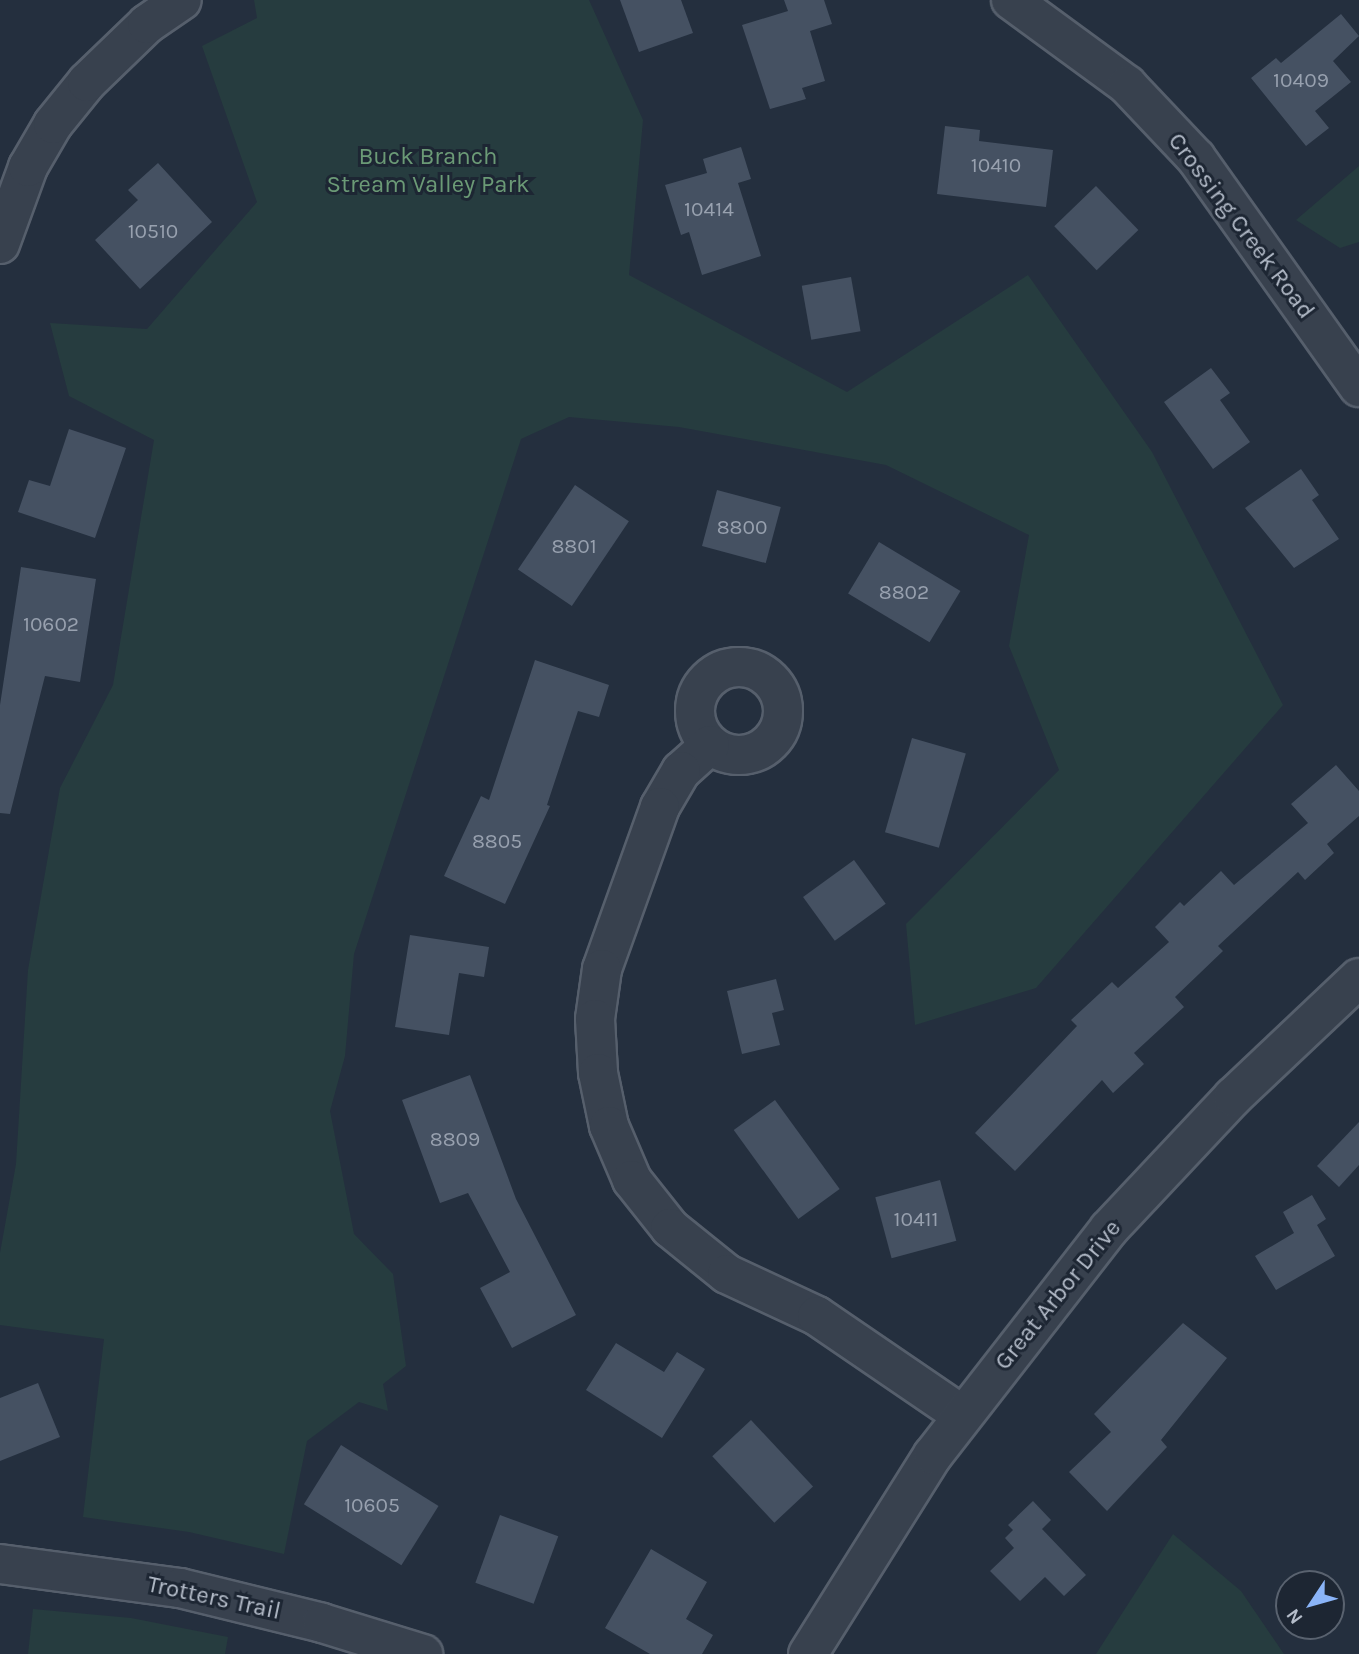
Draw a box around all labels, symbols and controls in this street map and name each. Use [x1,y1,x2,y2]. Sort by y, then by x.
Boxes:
house number: 10409 [1273,67,1329,93]
street label: Crossing Creek Road [1162,127,1320,325]
park label: Buck Branch Stream Valley Park [326,143,530,199]
house number: 10410 [971,152,1021,178]
house number: 10414 [684,196,734,222]
house number: 10510 [128,218,178,244]
house number: 8800 [717,514,767,540]
house number: 8801 [551,533,597,559]
house number: 8802 [879,579,929,605]
house number: 10602 [23,611,79,637]
house number: 8805 [472,828,522,854]
house number: 8809 [430,1126,480,1152]
house number: 10411 [893,1206,939,1232]
street label: Great Arbor Drive [989,1214,1127,1376]
house number: 10605 [344,1492,400,1518]
street label: Trotters Trail [145,1570,283,1626]
north arrow [1275,1570,1345,1640]
text: N [1282,1604,1308,1628]

